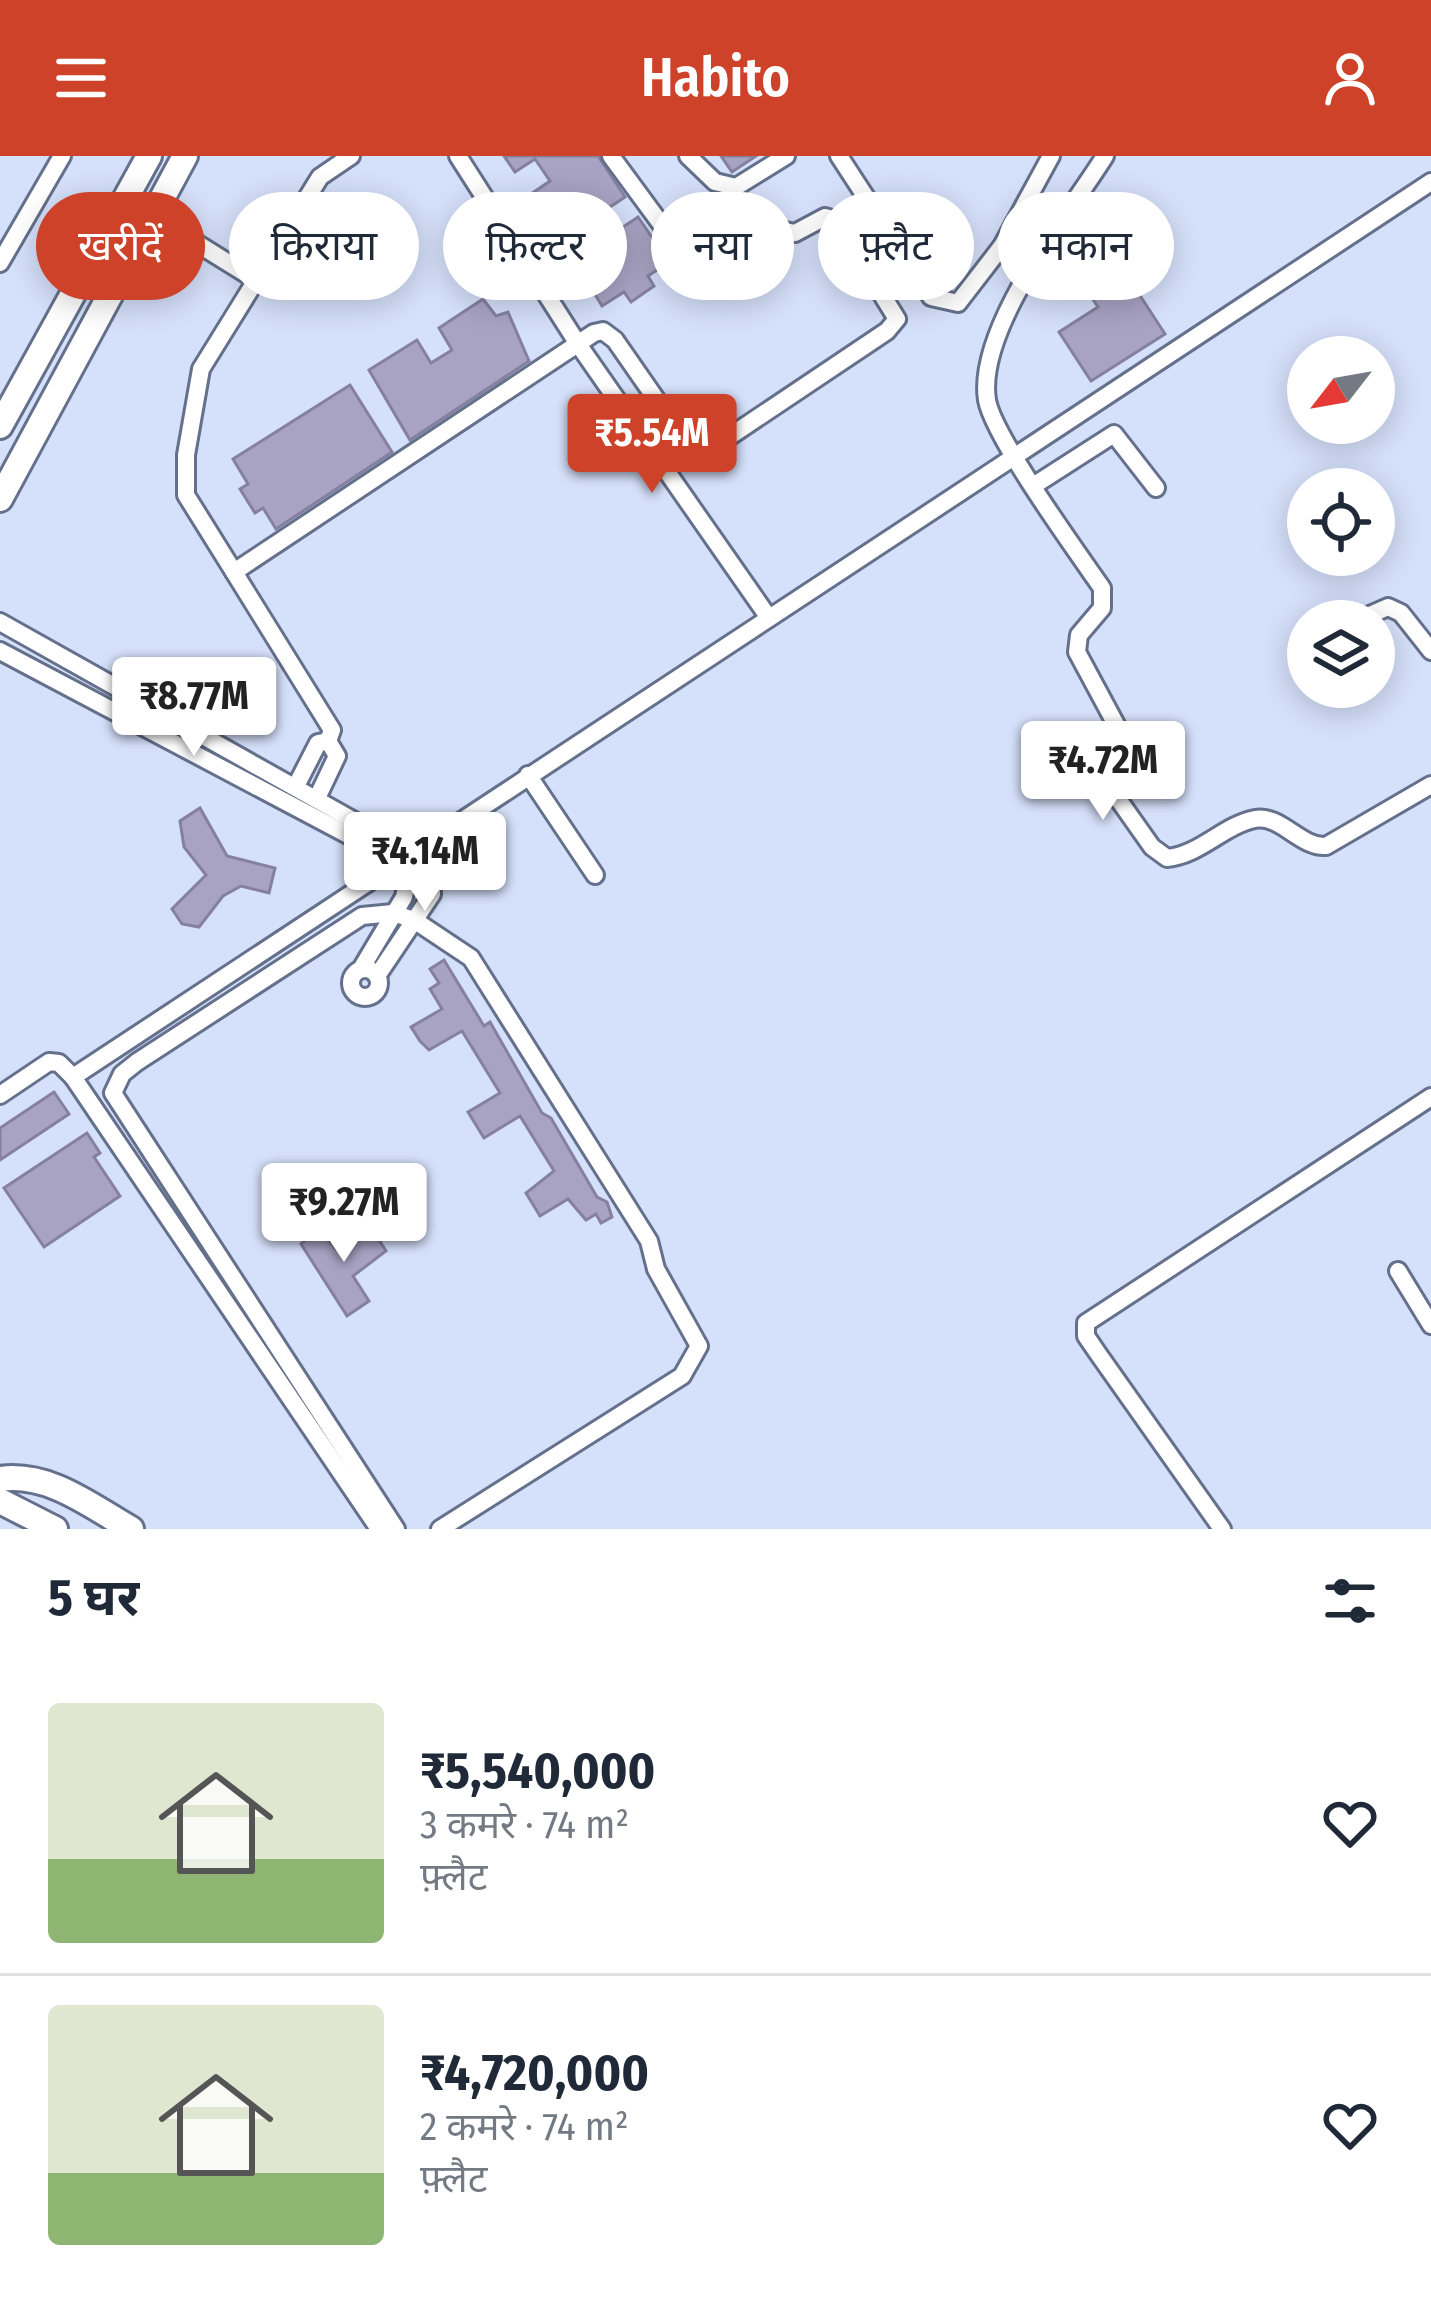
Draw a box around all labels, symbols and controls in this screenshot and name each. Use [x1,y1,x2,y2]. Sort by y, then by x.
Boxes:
icon: menu [48,45,114,111]
icon: person [1317,45,1383,111]
text: Habito [641,46,790,110]
chip: खरीदें [36,192,205,300]
chip: किराया [229,192,419,300]
chip: फ़िल्टर [443,192,627,300]
chip: नया [651,192,794,300]
chip: फ़्लैट [818,192,974,300]
chip: मकान [998,192,1174,300]
north arrow [1287,336,1395,444]
map controls [1287,336,1395,708]
pin: ₹5.54M [554,394,750,496]
text: ₹5.54M [595,410,709,456]
button: locate [1287,468,1395,576]
button: layers [1287,600,1395,708]
pin: ₹8.77M [96,657,292,759]
text: ₹8.77M [139,673,249,719]
pin: ₹4.72M [1005,721,1201,823]
text: ₹4.72M [1048,737,1158,783]
pin: ₹4.14M [327,812,523,914]
text: ₹4.14M [371,828,479,874]
pin: ₹9.27M [246,1163,442,1265]
text: ₹9.27M [289,1179,399,1225]
text: 5 घर [48,1567,139,1629]
icon: filters [1317,1568,1383,1634]
text: ₹5,540,000 [420,1740,655,1802]
icon: home [144,1751,288,1895]
icon: heart [1317,1790,1383,1856]
text: 3 कमरे · 74 m² [420,1802,629,1848]
text: फ़्लैट [420,1854,487,1900]
text: ₹4,720,000 [420,2042,649,2104]
icon: home [144,2053,288,2197]
icon: heart [1317,2092,1383,2158]
text: 2 कमरे · 74 m² [420,2104,629,2150]
text: फ़्लैट [420,2156,487,2202]

